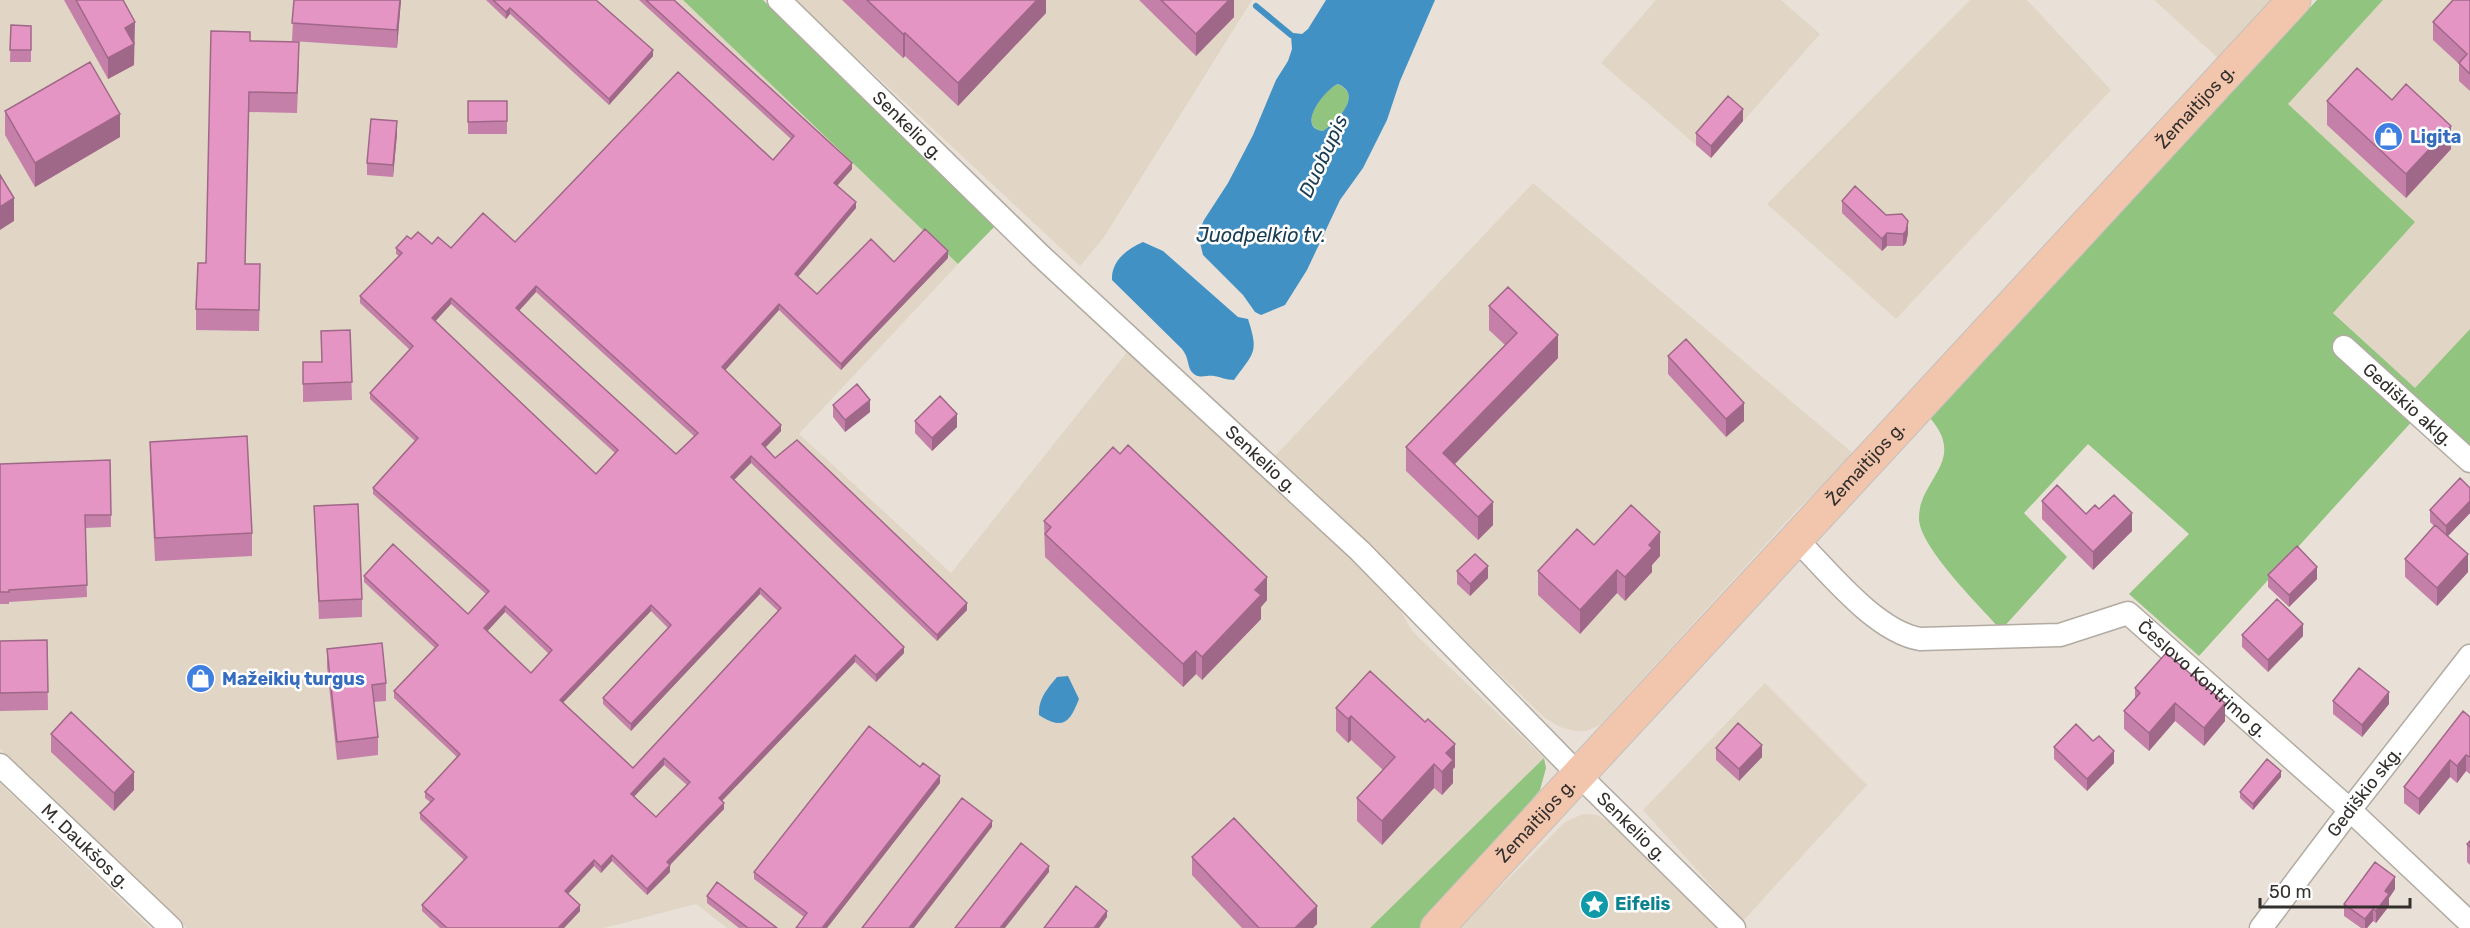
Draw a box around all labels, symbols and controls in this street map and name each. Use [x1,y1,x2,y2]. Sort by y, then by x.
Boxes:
street label: Žemaitijos g. [2151,60,2240,153]
street label: Senkelio g. [868,86,948,165]
water label: Duobupis [1293,111,1353,201]
shop icon: Ligita [2373,121,2405,153]
place label: Ligita [2410,126,2461,148]
water label: Juodpelkio tv. [1196,223,1326,247]
street label: Gediškio aklg. [2358,358,2457,451]
street label: Žemaitijos g. [1822,417,1910,510]
street label: Senkelio g. [1221,421,1302,498]
street label: Česlovo Kontrimo g. [2133,616,2272,742]
shop icon: Mažeikių turgus [185,663,217,695]
place label: Mažeikių turgus [222,668,365,690]
street label: Gediškio skg. [2323,742,2406,841]
street label: Žemaitijos g. [1492,774,1580,867]
street label: Senkelio g. [1592,788,1671,866]
street label: M. Daukšos g. [37,799,134,894]
scale bar [2260,871,2410,909]
text: 50 m [2269,881,2312,903]
place icon: Eifelis [1578,888,1610,920]
place label: Eifelis [1615,893,1670,915]

